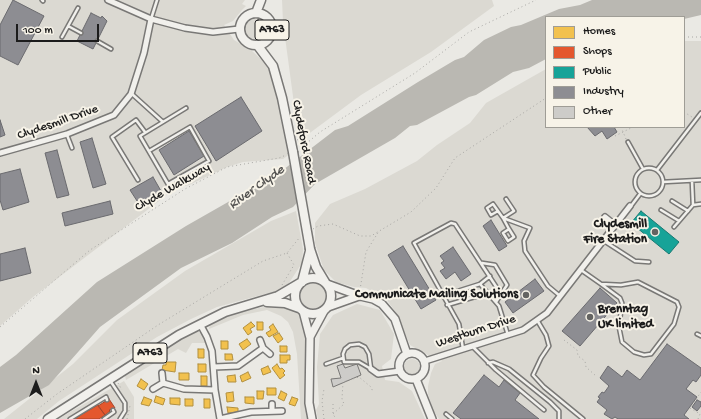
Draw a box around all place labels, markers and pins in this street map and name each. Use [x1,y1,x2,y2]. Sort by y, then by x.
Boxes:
place label: Clydesmill Fire Station [584,217,647,248]
marker: Clydesmill Fire Station [650,227,660,237]
place label: Communicate Mailing Solutions [355,287,518,303]
marker: Communicate Mailing Solutions [521,290,531,300]
place label: Brenntag UK limited [598,302,653,333]
marker: Brenntag UK limited [585,312,595,322]

